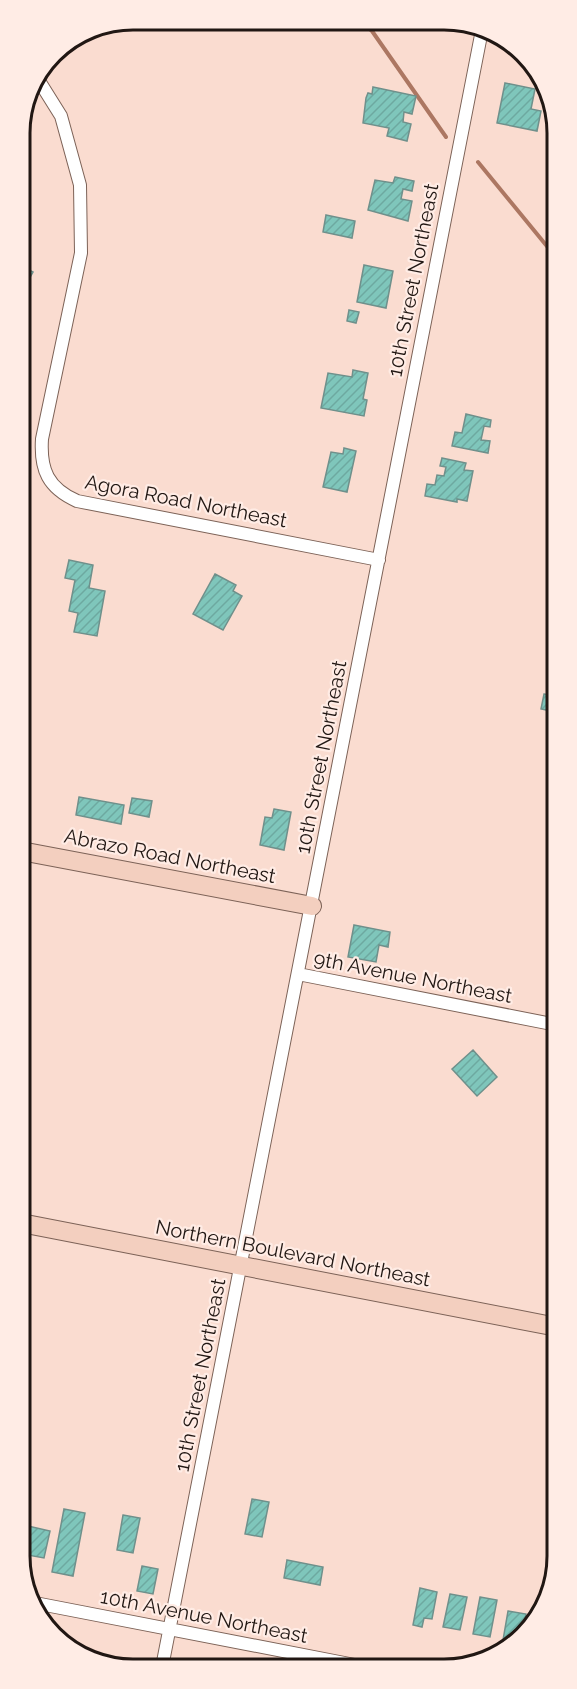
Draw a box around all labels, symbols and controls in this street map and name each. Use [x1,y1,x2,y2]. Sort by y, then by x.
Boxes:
street label: 10th Street Northeast [382,181,444,379]
street label: Agora Road Northeast [83,470,289,532]
street label: 10th Street Northeast [290,658,352,856]
street label: Abrazo Road Northeast [62,824,278,888]
street label: 9th Avenue Northeast [312,946,514,1008]
street label: Northern Boulevard Northeast [154,1215,433,1291]
street label: 10th Street Northeast [169,1276,231,1474]
street label: 10th Avenue Northeast [98,1584,310,1648]

